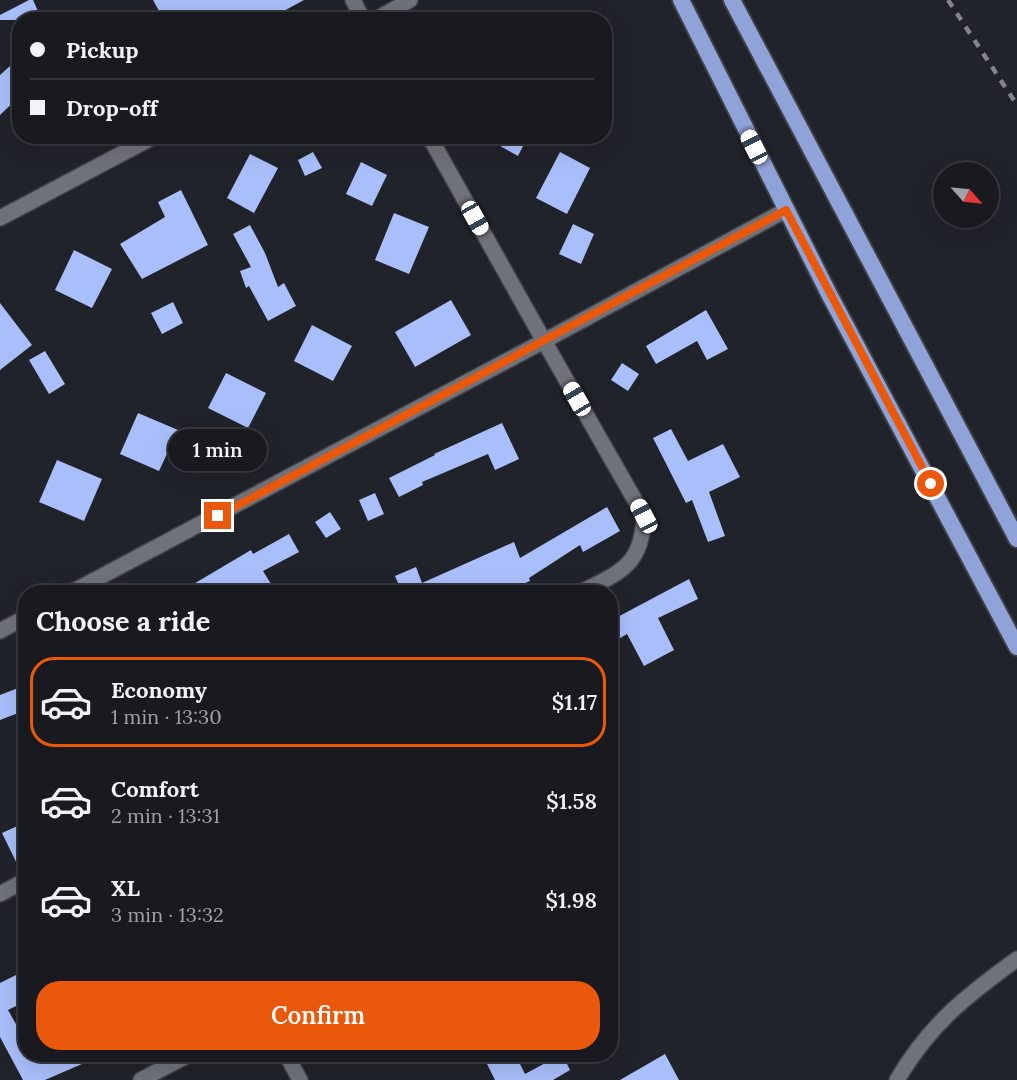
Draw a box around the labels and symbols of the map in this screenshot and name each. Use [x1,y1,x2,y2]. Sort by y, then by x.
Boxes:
car [738,127,770,167]
north arrow [933,162,999,228]
car [458,198,492,238]
car [560,379,594,419]
callout: 1 min [168,429,268,471]
route start [917,470,944,497]
car [628,496,660,536]
route end [204,502,231,529]

